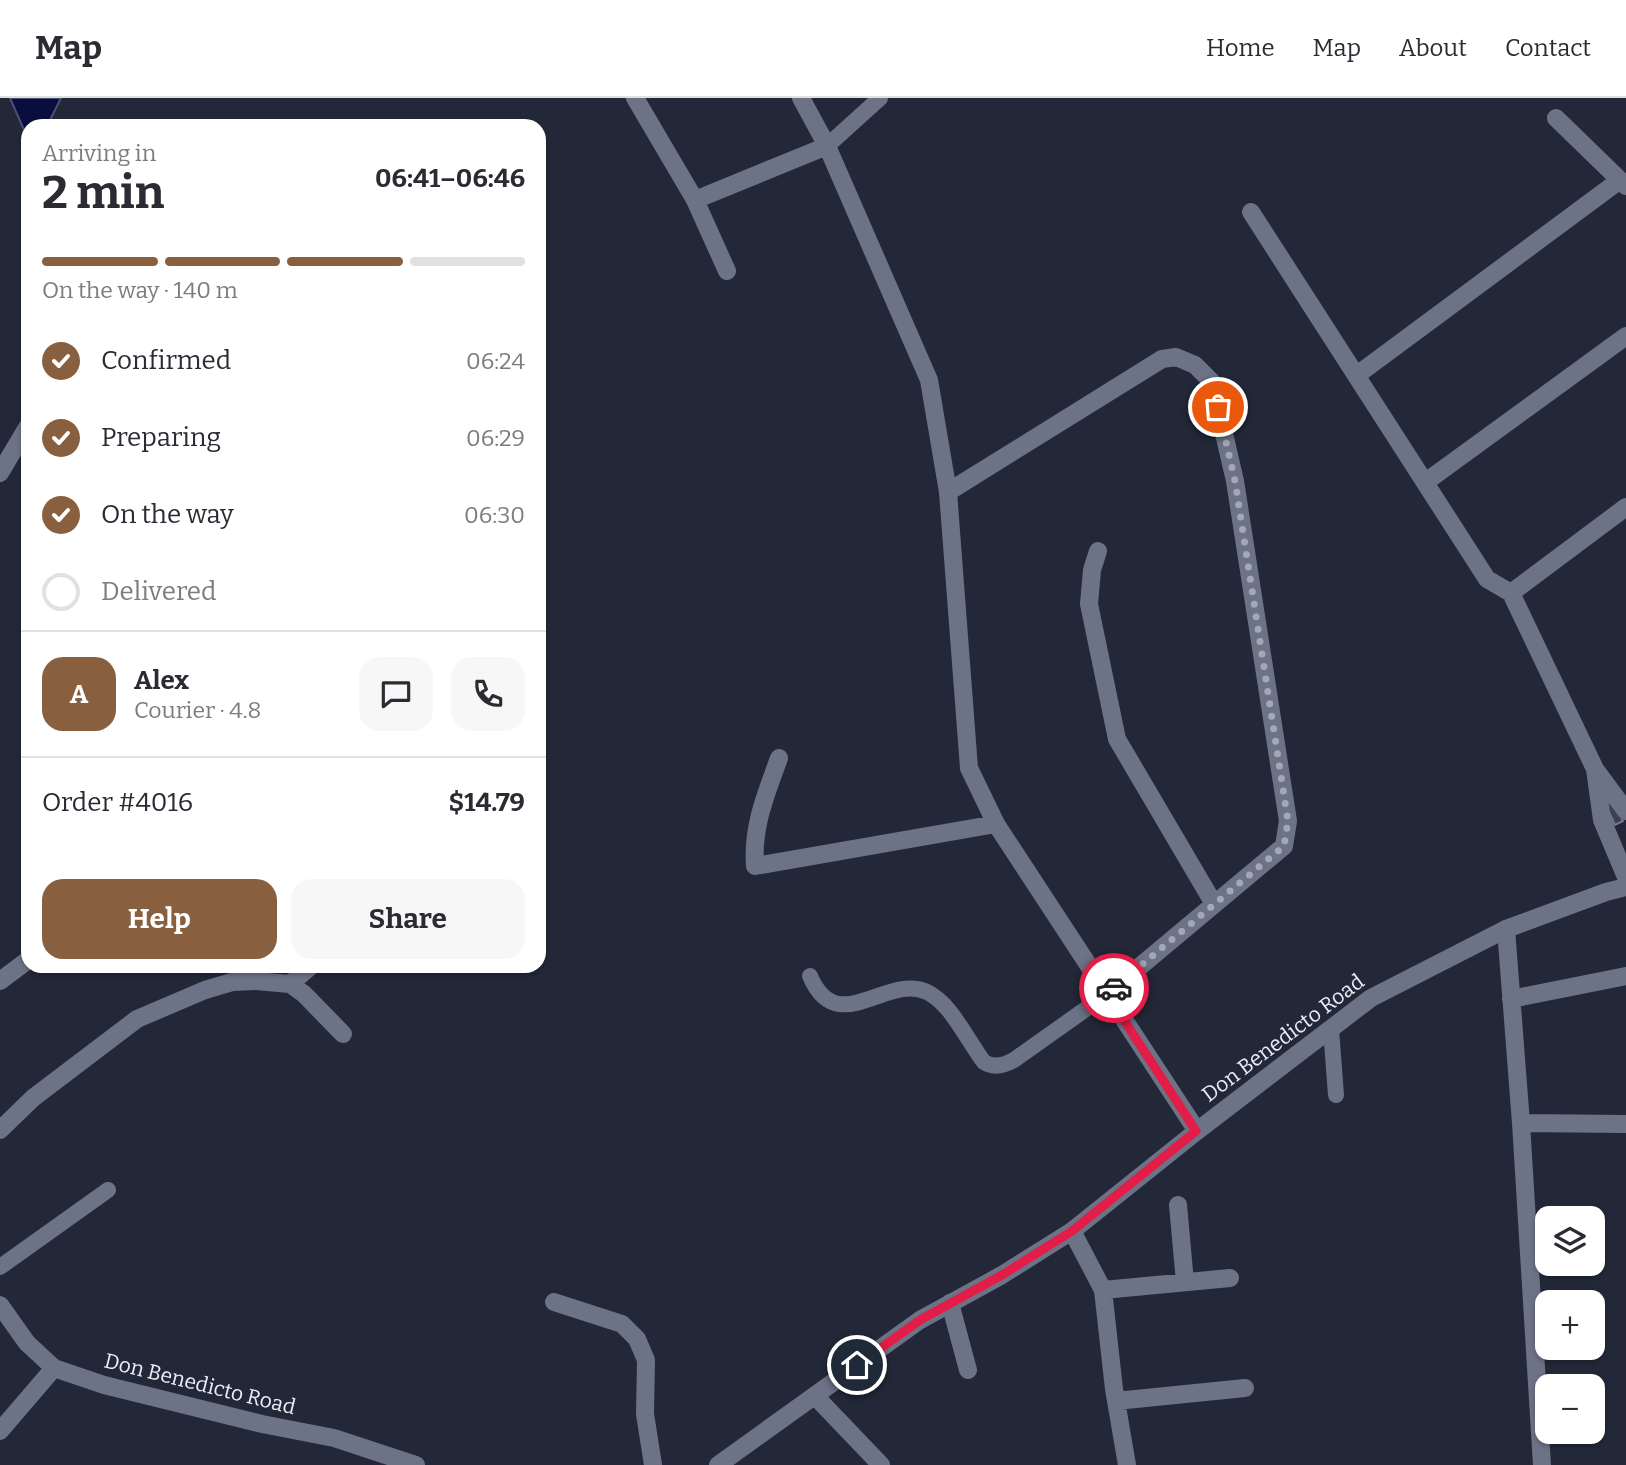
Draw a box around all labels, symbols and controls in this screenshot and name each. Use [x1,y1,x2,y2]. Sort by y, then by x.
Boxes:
text: Map [35,28,102,68]
text: Home [1206,34,1275,62]
text: Map [1313,34,1361,62]
text: About [1399,34,1467,62]
text: Contact [1505,34,1591,62]
text: Arriving in [42,139,156,167]
text: 06:41–06:46 [375,163,525,194]
text: 2 min [42,165,164,220]
text: On the way · 140 m [42,276,238,304]
icon: check [42,342,80,380]
text: Confirmed [101,345,231,376]
text: 06:24 [466,347,525,375]
pin [1188,377,1248,437]
icon: bag [1199,388,1237,426]
icon: check [42,419,80,457]
text: Preparing [101,422,221,453]
text: 06:29 [466,424,525,452]
icon: check [42,496,80,534]
text: On the way [101,499,234,530]
text: 06:30 [464,501,525,529]
text: Delivered [101,576,216,607]
button: chat [359,657,433,731]
button: phone [451,657,525,731]
text: Alex [134,665,189,696]
text: A [70,679,88,710]
text: Courier · 4.8 [134,696,261,724]
text: Order #4016 [42,787,193,818]
text: $14.79 [449,787,525,818]
button: Help [42,879,277,959]
button: Share [291,879,525,959]
courier [1079,953,1149,1023]
icon: car [1095,969,1133,1007]
street label: Don Benedicto Road [1197,969,1369,1107]
map controls [1535,1206,1605,1444]
button: layers [1535,1206,1605,1276]
button: + [1535,1290,1605,1360]
pin [827,1335,887,1395]
icon: home [838,1346,876,1384]
street label: Don Benedicto Road [102,1348,298,1420]
button: − [1535,1374,1605,1444]

